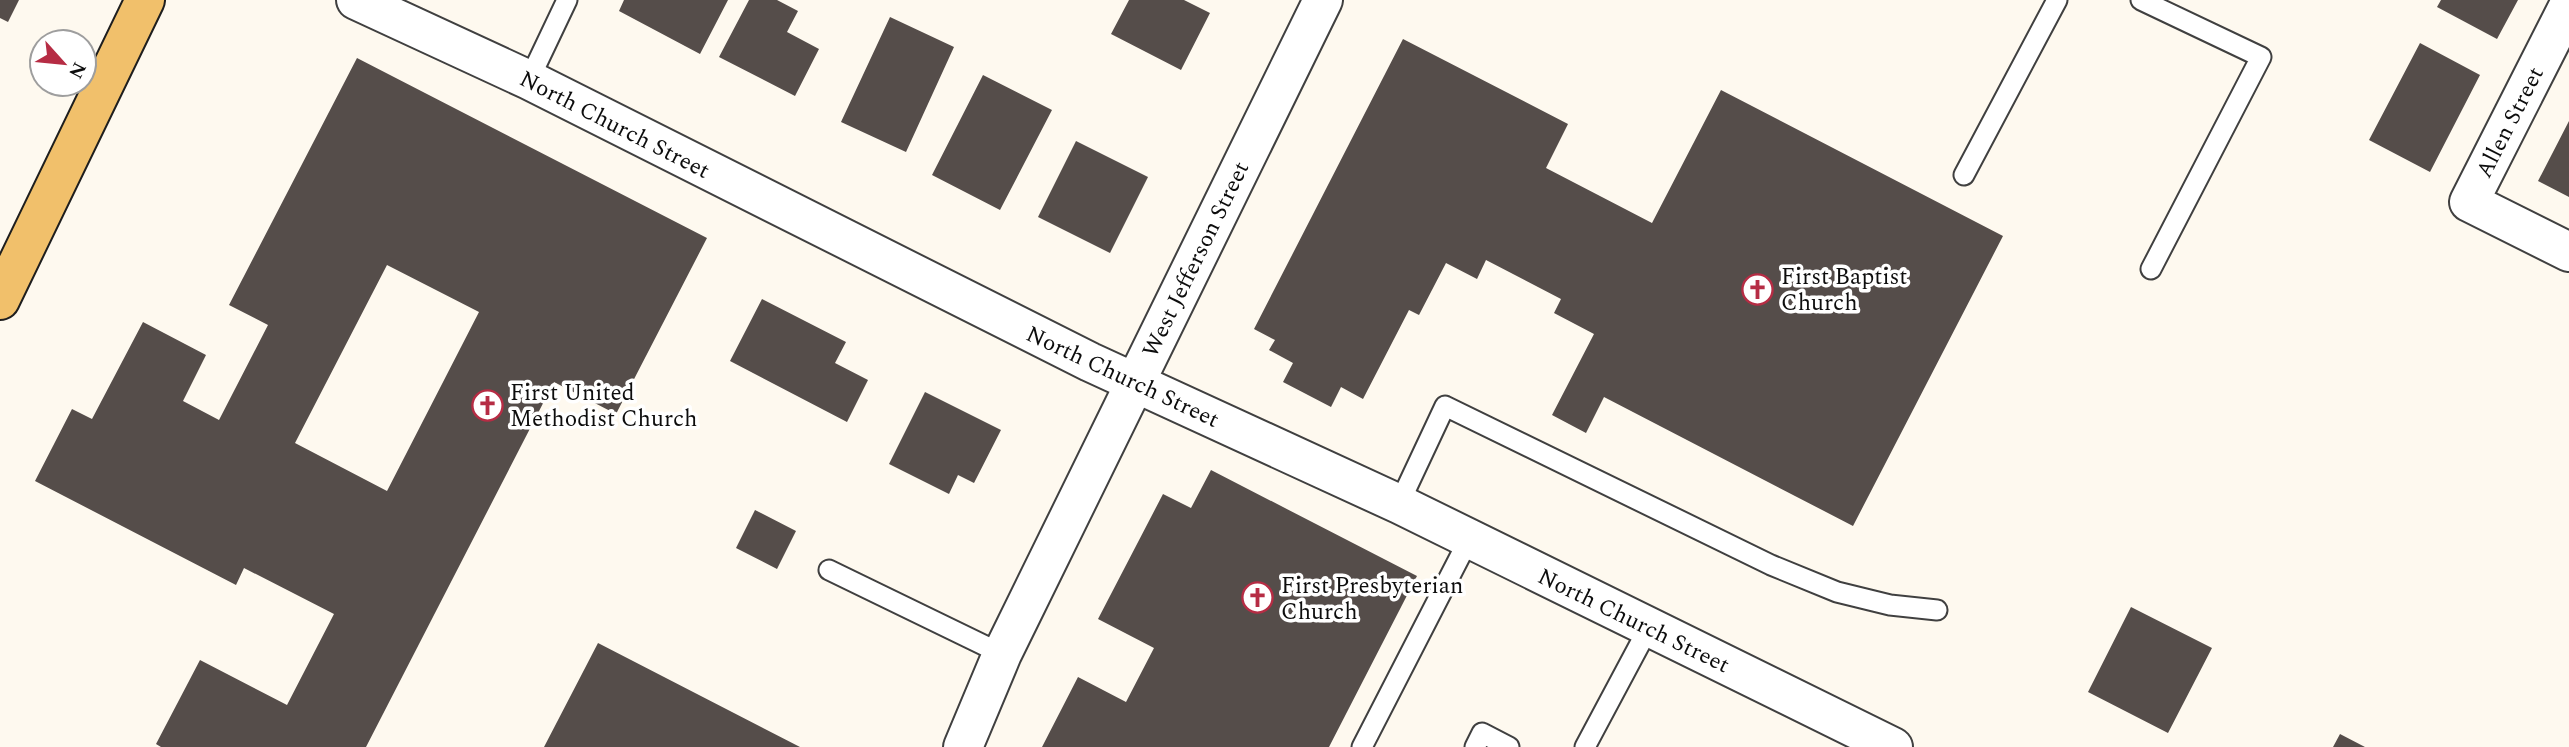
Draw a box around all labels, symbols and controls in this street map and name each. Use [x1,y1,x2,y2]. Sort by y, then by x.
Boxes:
north arrow [28,28,98,98]
text: N [60,57,93,84]
street label: Allen Street [2467,61,2553,185]
street label: North Church Street [513,62,716,189]
street label: West Jefferson Street [1134,156,1259,364]
place label: First Baptist Church [1781,260,1907,321]
church icon: First Baptist Church [1741,272,1775,306]
street label: North Church Street [1020,317,1225,438]
place label: First United Methodist Church [510,376,697,437]
church icon: First United Methodist Church [470,388,504,422]
street label: North Church Street [1531,560,1735,683]
place label: First Presbyterian Church [1281,569,1463,630]
church icon: First Presbyterian Church [1241,581,1275,615]

